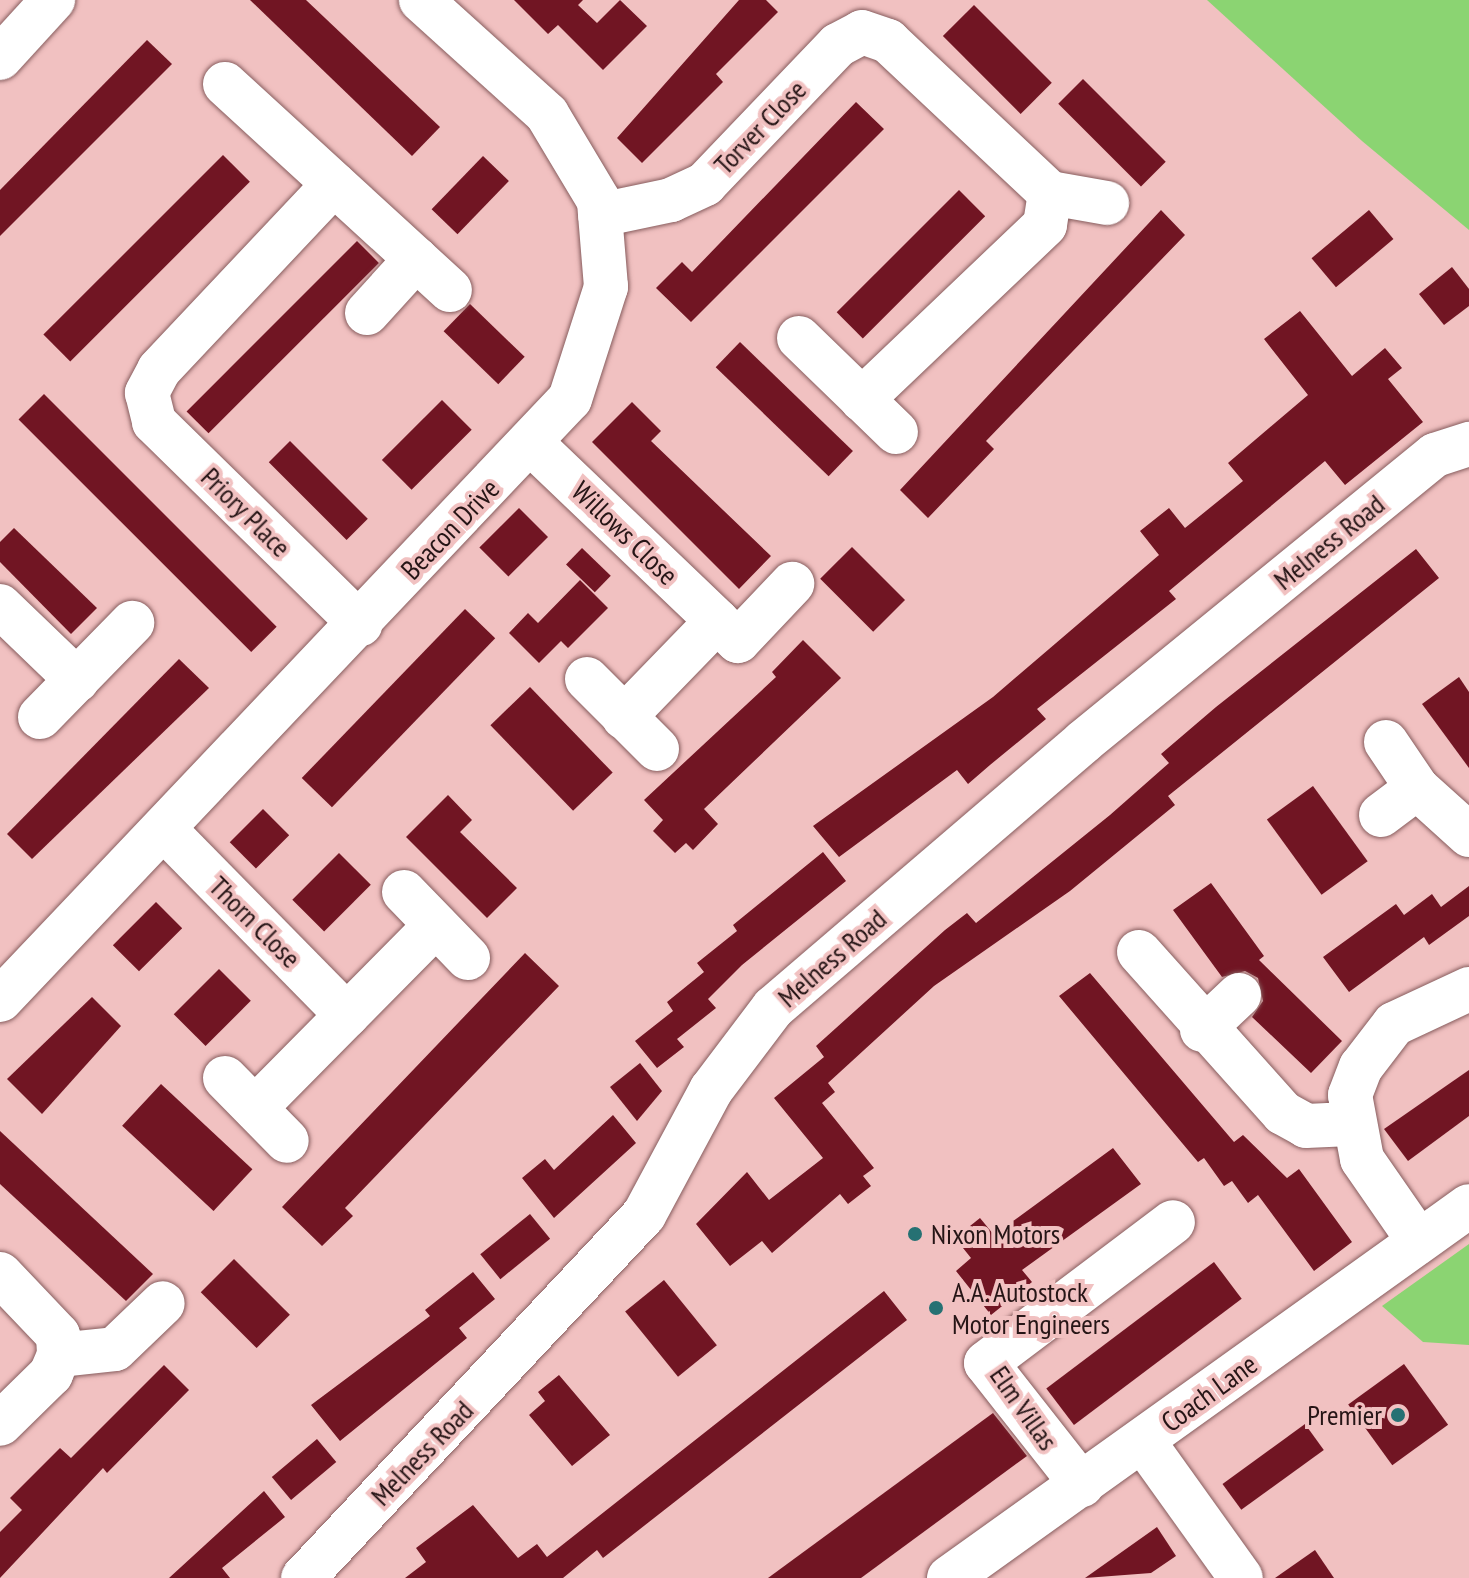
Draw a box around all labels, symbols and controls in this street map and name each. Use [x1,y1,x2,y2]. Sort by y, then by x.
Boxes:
street label: Torver Close [707,73,813,181]
street label: Priory Place [194,460,298,564]
street label: Beacon Drive [394,472,506,586]
street label: Willows Close [565,474,685,592]
street label: Melness Road [1267,487,1391,597]
street label: Thorn Close [202,869,308,975]
street label: Melness Road [771,902,893,1014]
place label: Nixon Motors [931,1217,1060,1251]
marker: Nixon Motors [906,1225,924,1243]
place label: A.A. Autostock Motor Engineers [952,1275,1110,1341]
marker: A.A. Autostock Motor Engineers [927,1299,945,1317]
street label: Coach Lane [1155,1347,1263,1439]
street label: Elm Villas [983,1359,1065,1457]
street label: Melness Road [364,1394,480,1512]
place label: Premier [1307,1398,1382,1432]
marker: Premier [1389,1406,1407,1424]

